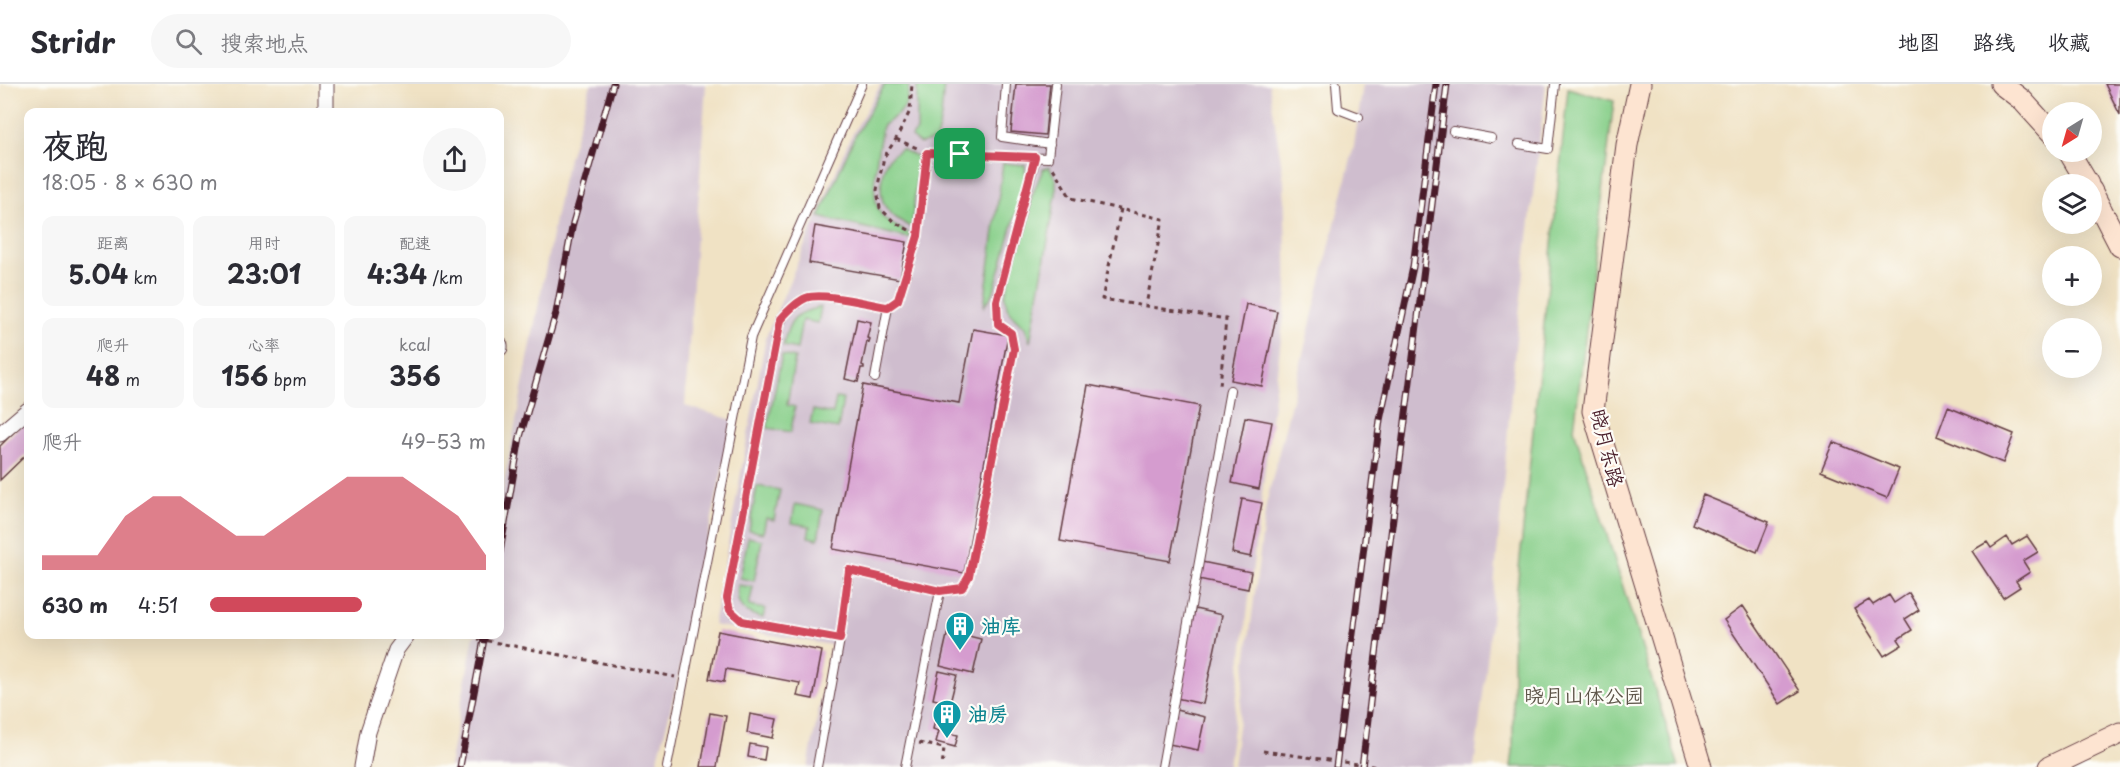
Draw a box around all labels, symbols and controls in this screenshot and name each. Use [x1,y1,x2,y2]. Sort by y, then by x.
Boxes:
search box [151,14,571,68]
text: Stridr [30,20,115,63]
icon: search [172,25,205,58]
text: 搜索地点 [220,25,308,58]
text: 地图 [1898,25,1940,57]
text: 路线 [1973,25,2015,57]
text: 收藏 [2048,25,2090,57]
north arrow [2042,102,2102,162]
map controls [2042,102,2102,378]
text: 夜跑 [42,119,108,169]
button: share [423,128,486,191]
pin [934,128,985,179]
icon: arrive [943,137,976,170]
text: 18:05 · 8 × 630 m [42,167,218,197]
button: layers [2042,174,2102,234]
text: 距离 [97,230,129,254]
text: 用时 [248,230,280,254]
text: 配速 [399,230,431,254]
button: + [2042,246,2102,306]
text: 5.04 [69,254,128,293]
text: 23:01 [227,254,301,293]
text: 4:34 [367,254,427,293]
text: km [128,265,157,289]
text: /km [427,265,463,289]
button: − [2042,318,2102,378]
text: 爬升 [97,332,129,356]
text: 心率 [248,332,280,356]
text: kcal [399,332,431,356]
text: 48 [86,356,120,395]
text: 156 [221,356,268,395]
text: 356 [389,356,441,395]
text: m [120,367,140,391]
text: bpm [268,367,307,391]
street label: 晓月东路 [1584,405,1632,491]
text: 爬升 [42,426,82,456]
text: 49–53 m [401,426,486,456]
text: 630 m [42,590,108,620]
text: 4:51 [138,590,178,620]
building icon: 油库 [944,610,976,652]
place label: 油库 [981,610,1021,640]
park label: 晓月山体公园 [1524,680,1644,710]
building icon: 油房 [931,698,963,740]
place label: 油房 [968,698,1008,728]

